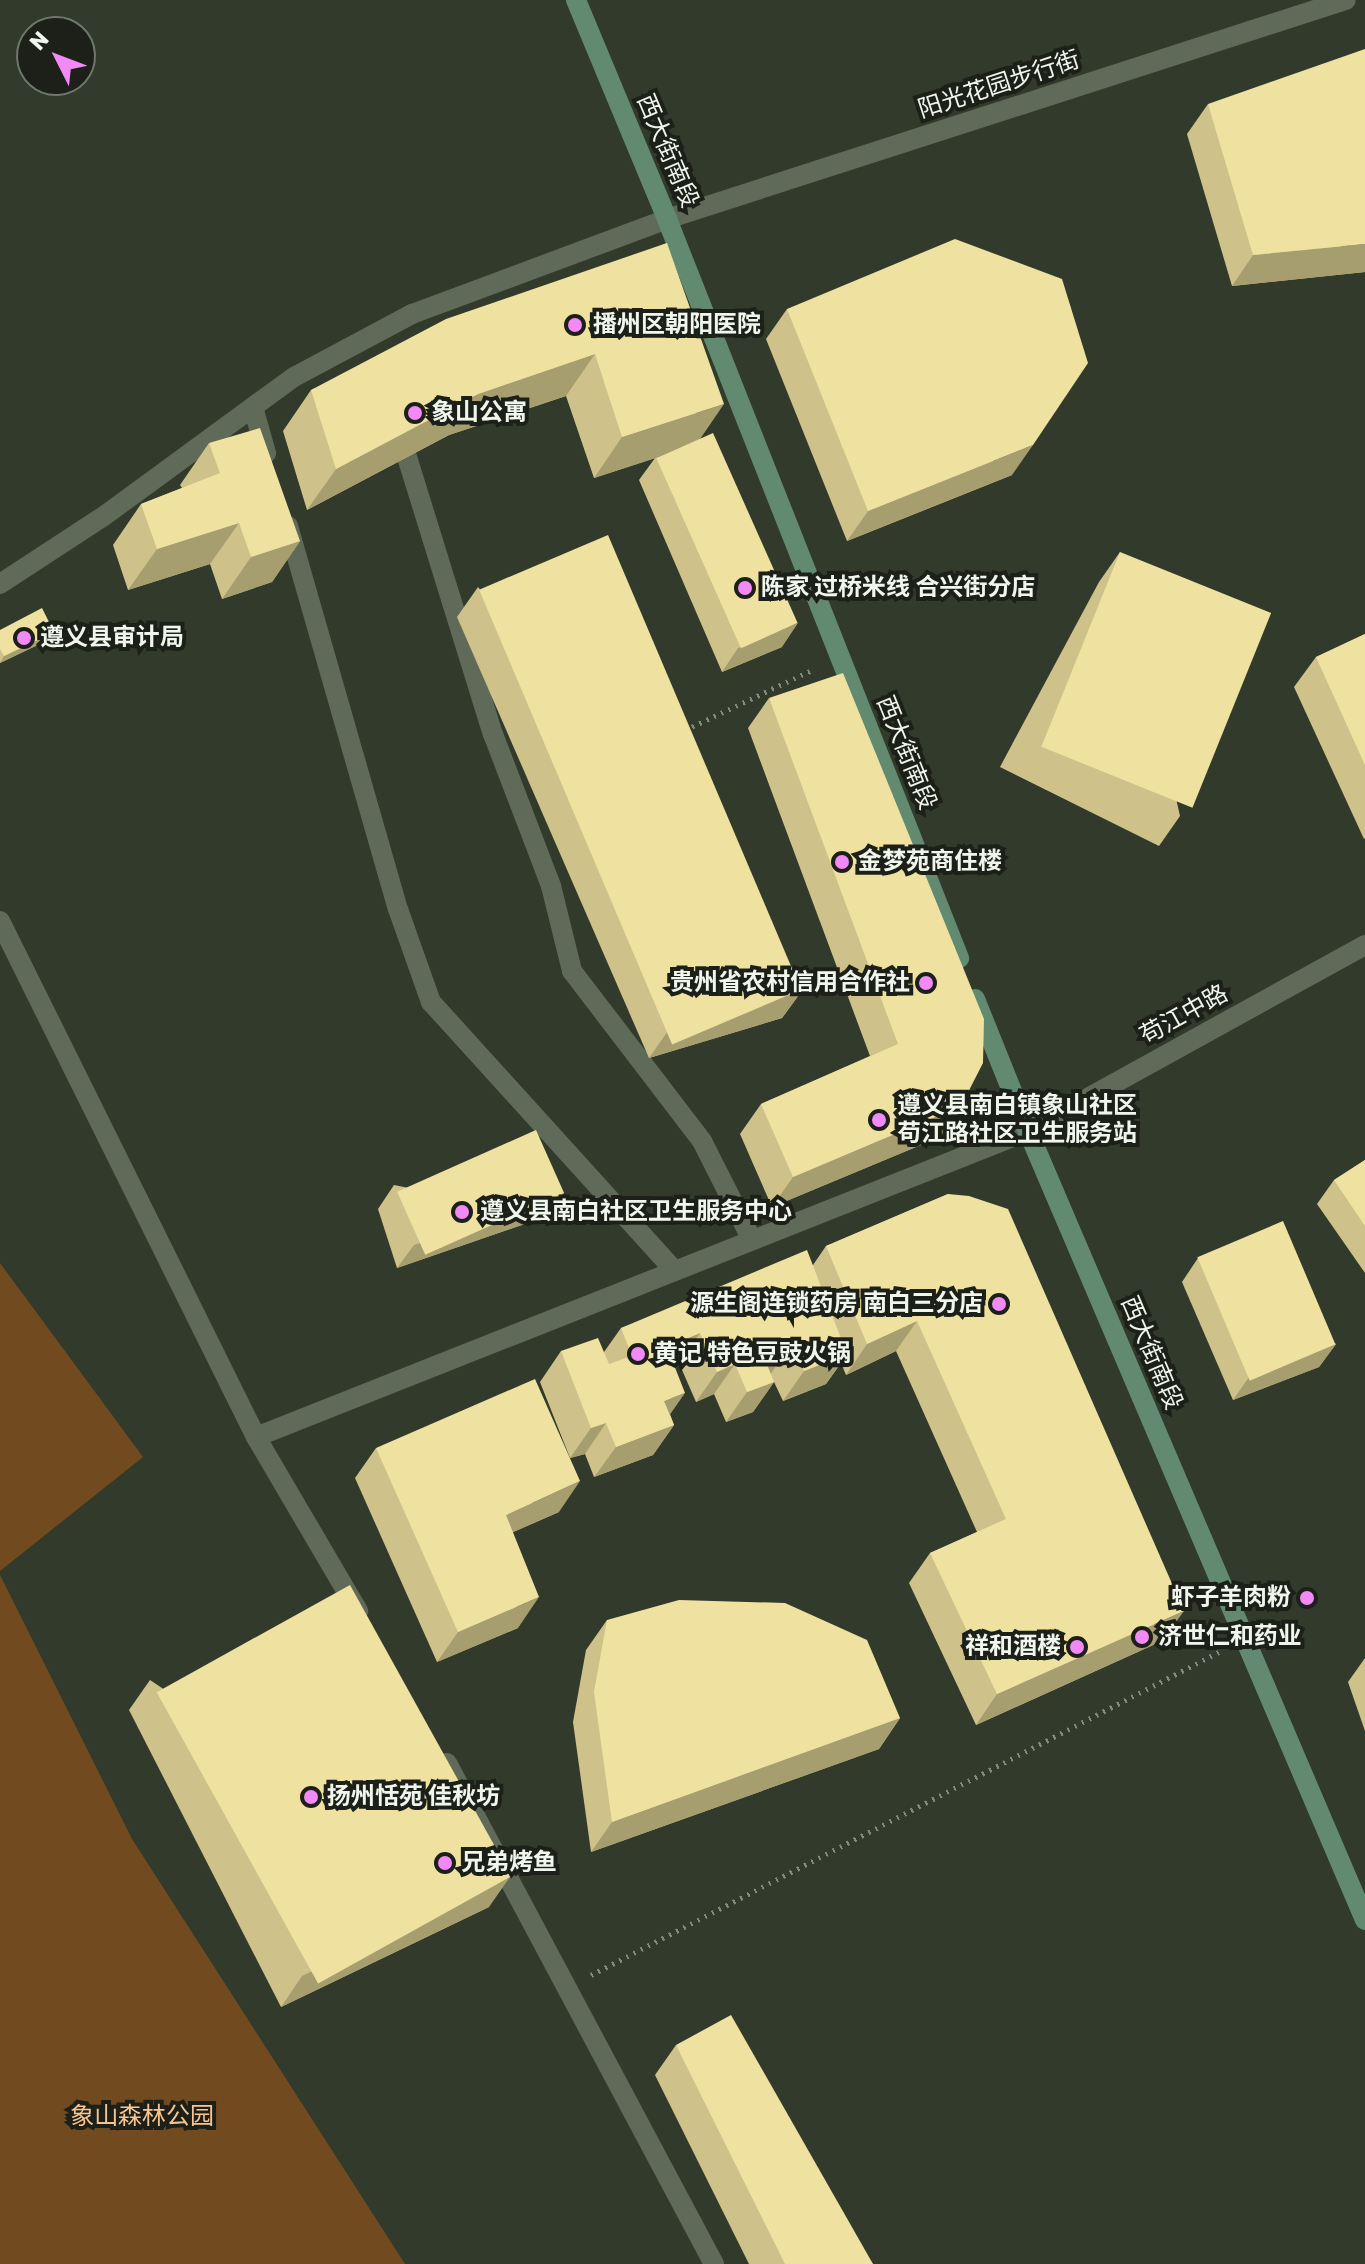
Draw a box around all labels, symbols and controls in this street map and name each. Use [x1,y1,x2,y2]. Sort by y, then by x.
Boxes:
north arrow [16,16,96,96]
text: N [24,26,55,56]
street label: 阳光花园步行街 [915,45,1083,125]
street label: 西大街南段 [630,90,704,212]
place label: 播州区朝阳医院 [593,311,761,339]
marker: 播州区朝阳医院 [564,314,586,336]
place label: 象山公寓 [431,399,527,427]
marker: 象山公寓 [406,404,424,422]
place label: 陈家 过桥米线 合兴街分店 [761,574,1035,602]
marker: 陈家 过桥米线 合兴街分店 [736,579,754,597]
place label: 遵义县审计局 [40,624,184,652]
marker: 遵义县审计局 [15,629,33,647]
street label: 西大街南段 [870,692,942,814]
place label: 金梦苑商住楼 [858,848,1002,876]
marker: 金梦苑商住楼 [833,853,851,871]
place label: 贵州省农村信用合作社 [670,969,910,997]
marker: 贵州省农村信用合作社 [917,974,935,992]
street label: 苟江中路 [1135,979,1233,1051]
place label: 遵义县南白镇象山社区 苟江路社区卫生服务站 [897,1092,1137,1148]
marker: 遵义县南白镇象山社区 苟江路社区卫生服务站 [868,1109,890,1131]
place label: 遵义县南白社区卫生服务中心 [480,1198,792,1226]
marker: 遵义县南白社区卫生服务中心 [451,1201,473,1223]
place label: 源生阁连锁药房 南白三分店 [690,1290,983,1318]
street label: 西大街南段 [1114,1292,1188,1414]
marker: 源生阁连锁药房 南白三分店 [990,1295,1008,1313]
place label: 黄记 特色豆豉火锅 [654,1340,851,1368]
marker: 黄记 特色豆豉火锅 [629,1345,647,1363]
place label: 虾子羊肉粉 [1171,1584,1291,1612]
marker: 虾子羊肉粉 [1298,1589,1316,1607]
place label: 济世仁和药业 [1158,1623,1302,1651]
marker: 济世仁和药业 [1133,1628,1151,1646]
place label: 祥和酒楼 [965,1633,1061,1661]
marker: 祥和酒楼 [1068,1638,1086,1656]
place label: 扬州恬苑 佳秋坊 [327,1783,500,1811]
marker: 扬州恬苑 佳秋坊 [302,1788,320,1806]
place label: 兄弟烤鱼 [461,1849,557,1877]
marker: 兄弟烤鱼 [436,1854,454,1872]
park label: 象山森林公园 [70,2103,214,2131]

